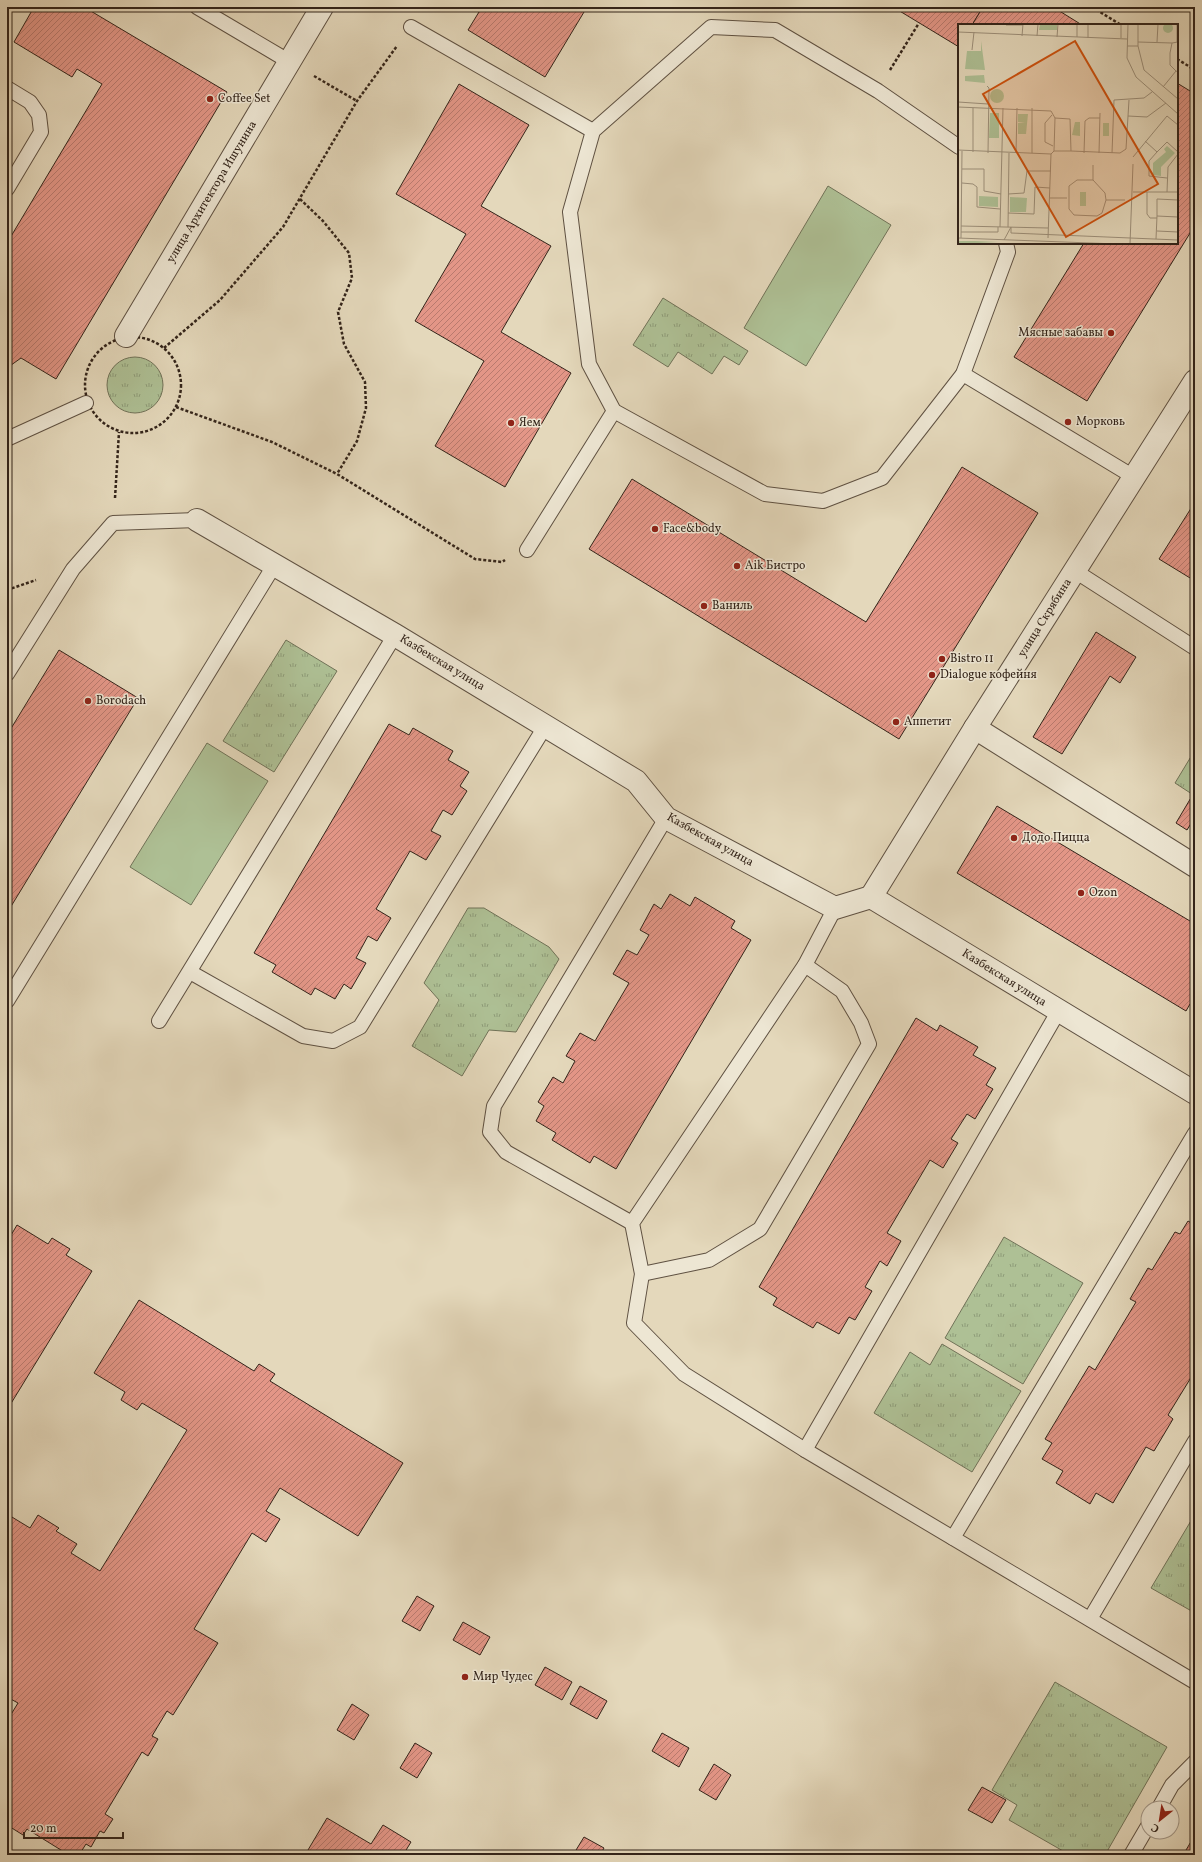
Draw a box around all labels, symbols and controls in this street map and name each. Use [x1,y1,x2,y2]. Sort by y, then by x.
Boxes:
inset map [958,24,1178,244]
place label: Coffee Set [218,91,271,107]
marker: Coffee Set [205,94,215,104]
street label: улица Архитектора Ишунина [163,118,261,266]
place label: Мясные забавы [1018,325,1104,341]
marker: Мясные забавы [1106,328,1116,338]
place label: Морковь [1076,414,1125,430]
place label: Яем [519,415,541,431]
marker: Морковь [1063,417,1073,427]
marker: Яем [506,418,516,428]
place label: Face&body [663,521,722,537]
marker: Face&body [650,524,660,534]
place label: Aik Бистро [745,558,805,574]
marker: Aik Бистро [732,561,742,571]
street label: улица Скрябина [1014,576,1076,660]
place label: Ваниль [712,598,753,614]
marker: Ваниль [699,601,709,611]
street label: Казбекская улица [396,631,488,695]
place label: Bistro 11 [950,651,994,667]
marker: Bistro 11 [937,654,947,664]
place label: Dialogue кофейня [940,667,1037,683]
marker: Dialogue кофейня [927,670,937,680]
place label: Borodach [96,693,146,709]
marker: Borodach [83,696,93,706]
place label: Аппетит [904,714,951,730]
marker: Аппетит [891,717,901,727]
street label: Казбекская улица [664,809,756,871]
place label: Додо Пицца [1022,830,1090,846]
marker: Додо Пицца [1009,833,1019,843]
place label: Ozon [1089,885,1117,901]
marker: Ozon [1076,888,1086,898]
street label: Казбекская улица [959,946,1049,1010]
place label: Мир Чудес [473,1669,533,1685]
marker: Мир Чудес [460,1672,470,1682]
north arrow [1140,1800,1180,1840]
scale bar [24,1814,123,1840]
text: С [1149,1819,1163,1836]
text: 20 m [30,1821,57,1837]

